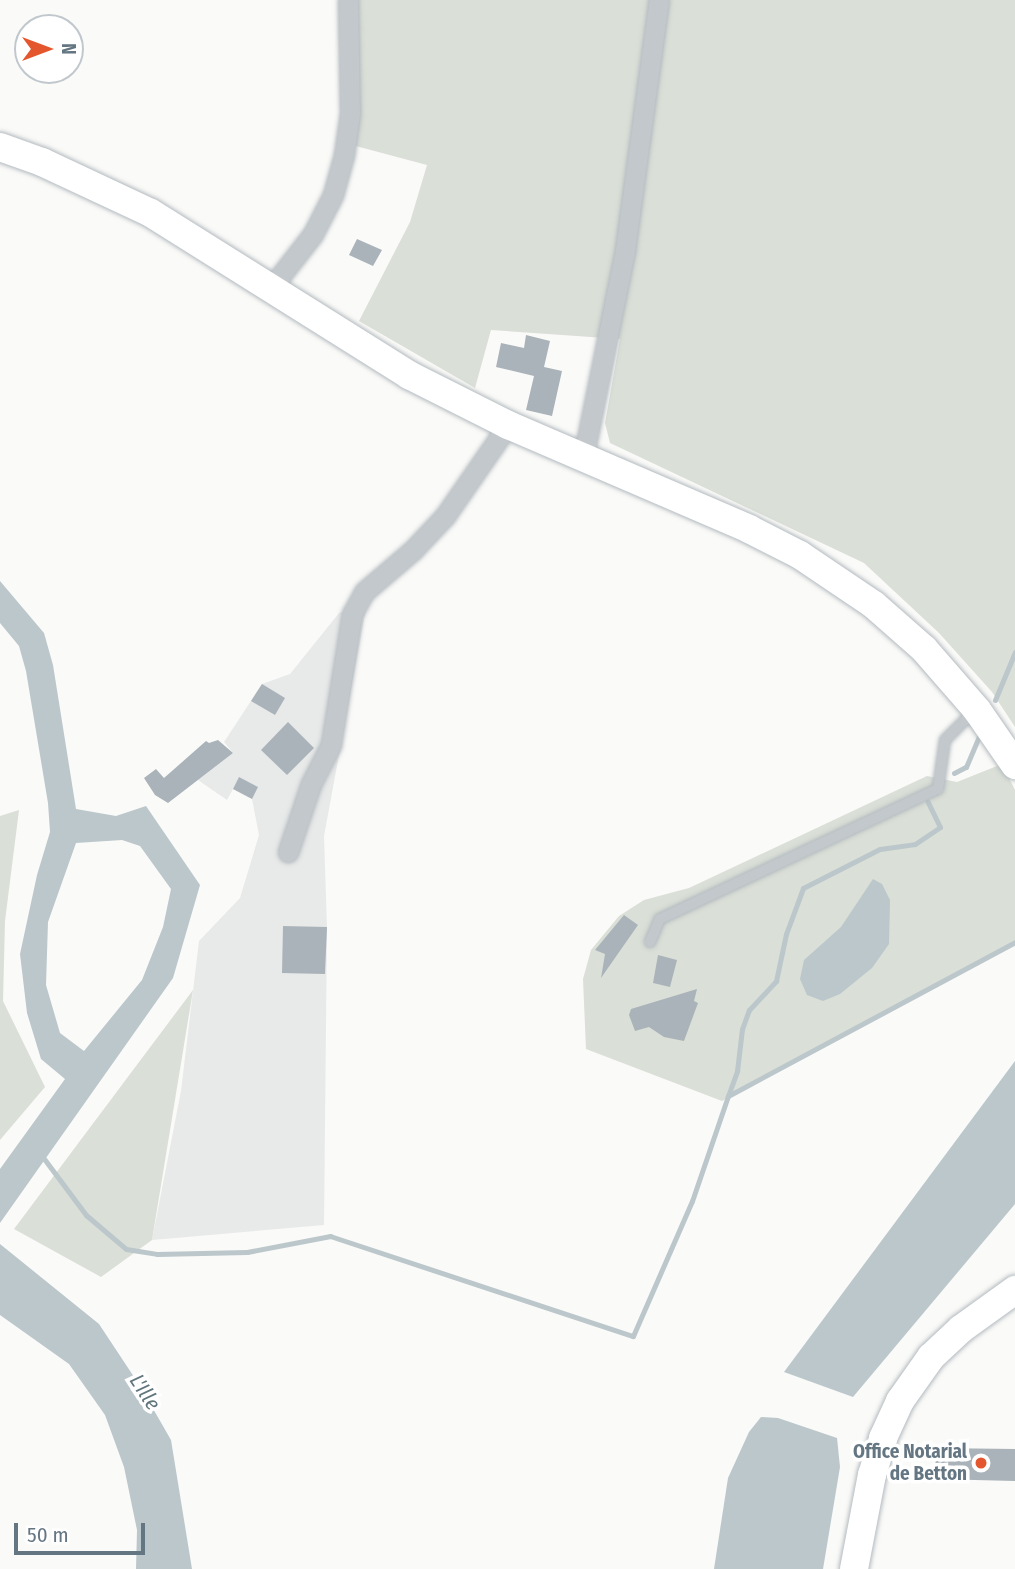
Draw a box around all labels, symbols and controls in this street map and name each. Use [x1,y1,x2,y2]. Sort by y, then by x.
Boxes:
north arrow [14,14,84,84]
text: N [57,43,80,55]
water label: L'Ille [124,1369,166,1415]
place label: Office Notarial de Betton [853,1441,967,1485]
marker: Office Notarial de Betton [973,1455,989,1471]
scale bar [18,1510,149,1554]
text: 50 m [27,1522,69,1548]

